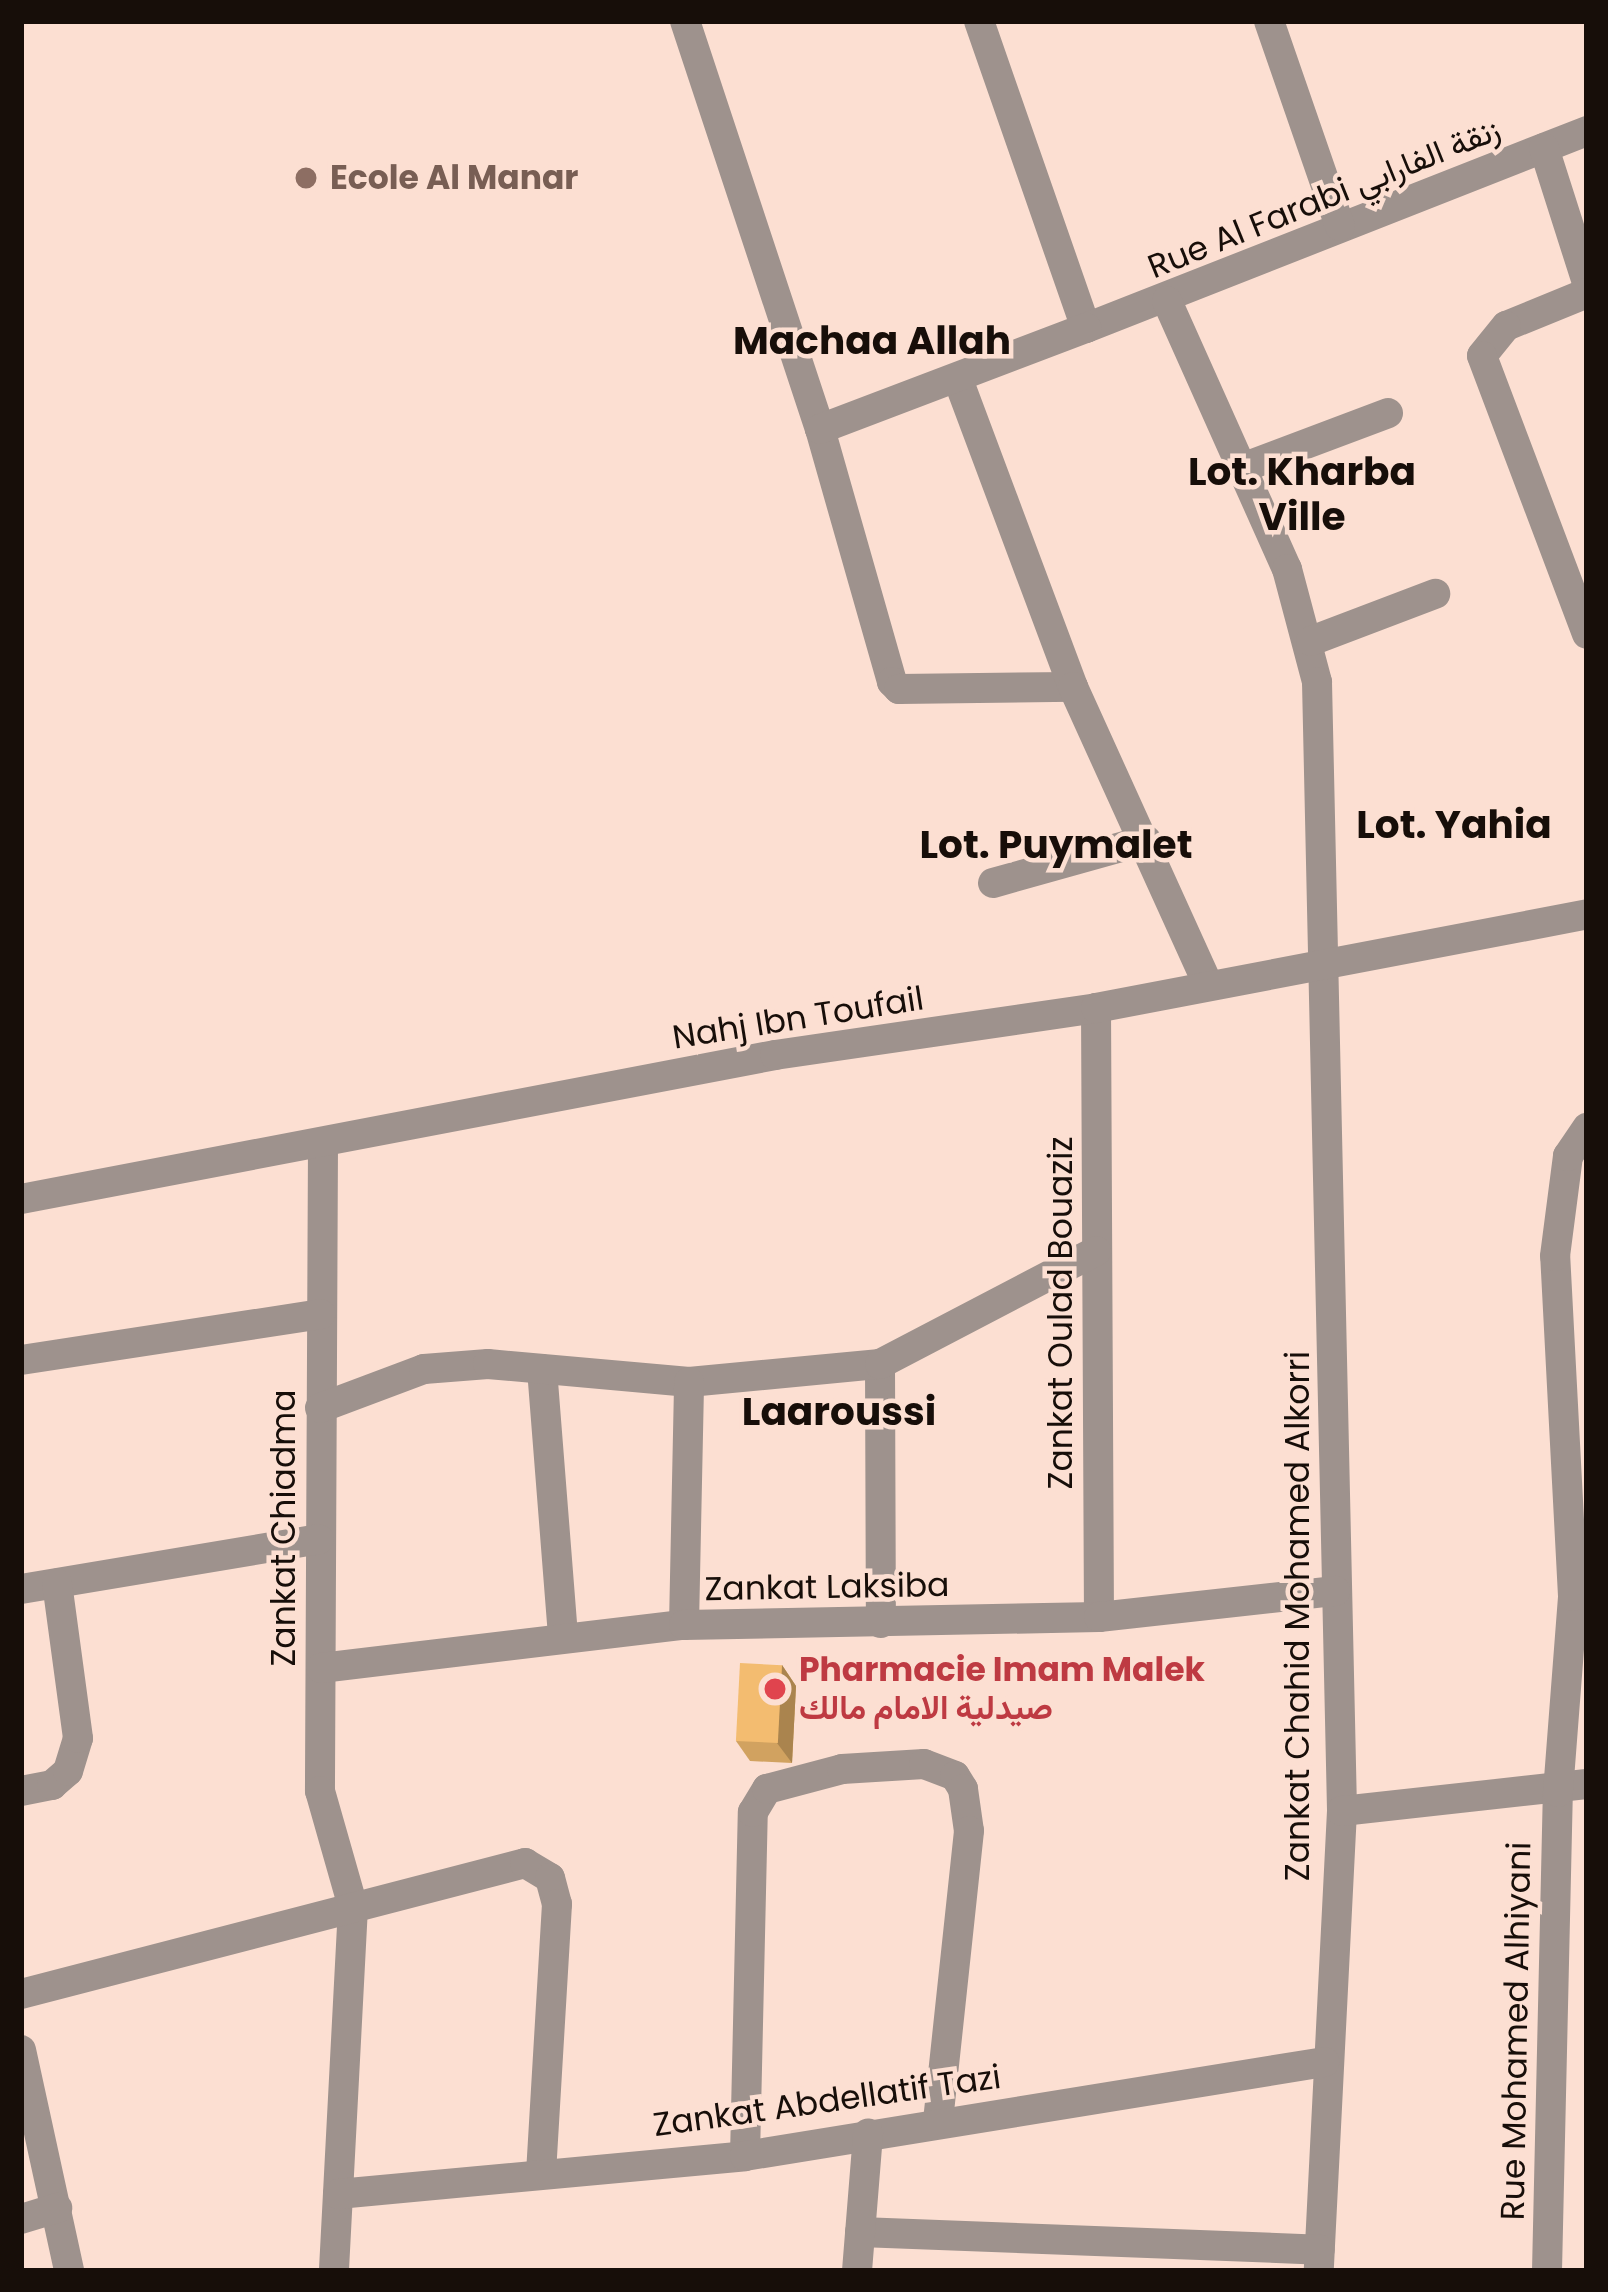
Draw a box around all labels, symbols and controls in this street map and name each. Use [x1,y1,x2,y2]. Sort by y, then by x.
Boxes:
street label: Rue Al Farabi زنقة الفارابي [1142,109,1506,287]
place label: Ecole Al Manar [330,158,578,198]
marker: Ecole Al Manar [293,165,319,191]
district label: Machaa Allah [733,318,1011,364]
district label: Lot. Kharba Ville [1188,450,1416,541]
district label: Lot. Yahia [1356,802,1552,848]
district label: Lot. Puymalet [920,822,1192,868]
street label: Nahj Ibn Toufail [670,979,926,1057]
street label: Zankat Oulad Bouaziz [1041,1137,1081,1489]
street label: Zankat Chahid Mohamed Alkorri [1278,1351,1318,1881]
street label: Zankat Chiadma [264,1389,304,1667]
district label: Laaroussi [742,1389,936,1435]
street label: Zankat Laksiba [704,1565,950,1609]
place label: Pharmacie Imam Malek صيدلية الامام مالك [799,1650,1205,1728]
marker: Pharmacie Imam Malek صيدلية الامام مالك [762,1676,788,1702]
street label: Rue Mohamed Alhiyani [1493,1841,1539,2221]
street label: Zankat Abdellatif Tazi [651,2057,1003,2145]

